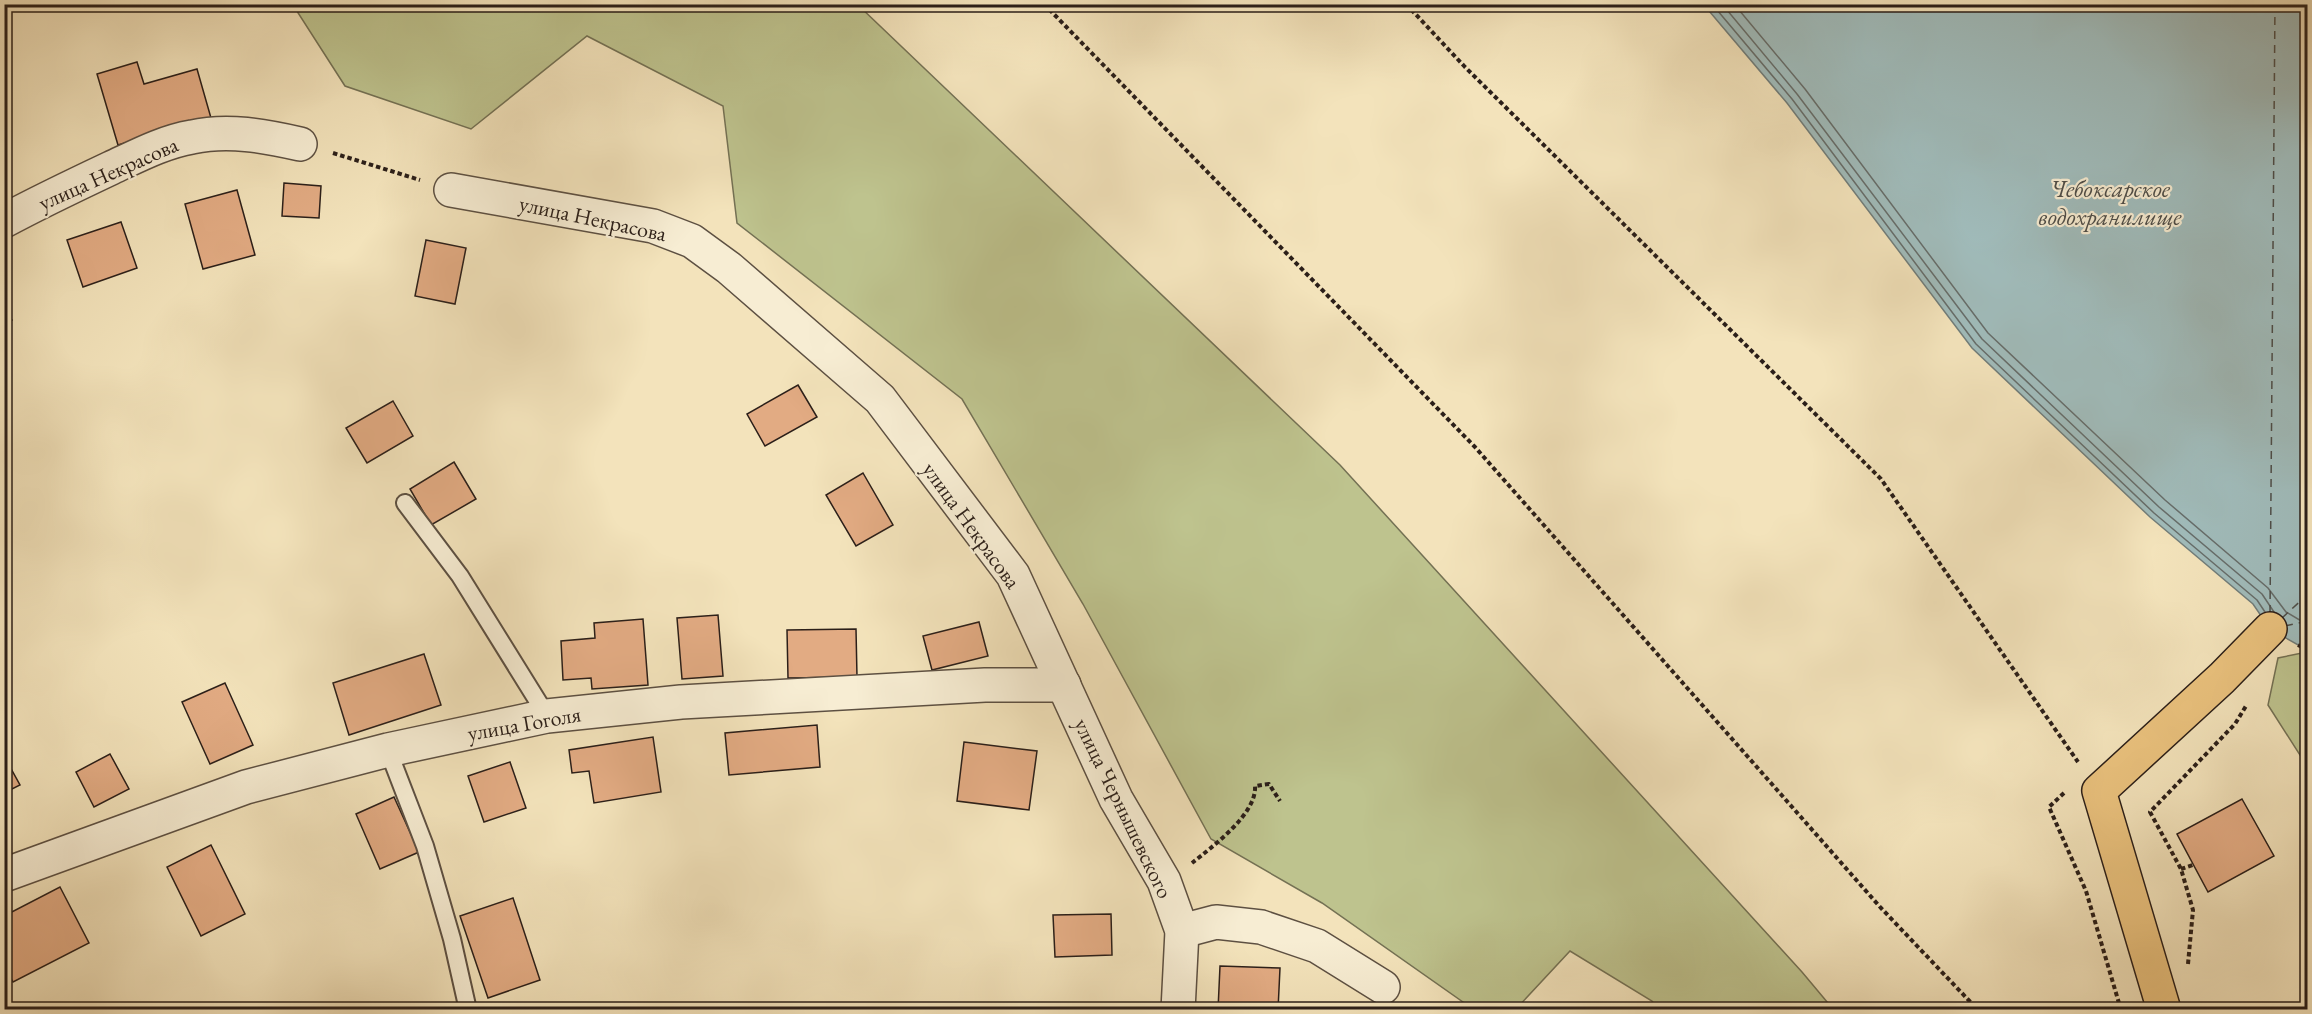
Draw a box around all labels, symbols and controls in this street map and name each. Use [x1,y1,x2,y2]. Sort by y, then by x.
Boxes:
street label: улица Некрасова [34,130,183,217]
water label: Чебоксарское водохранилище [2039,173,2182,232]
street label: улица Некрасова [517,189,669,248]
street label: улица Некрасова [916,456,1028,595]
street label: улица Гоголя [465,699,583,748]
street label: улица Чернышевского [1067,713,1180,903]

